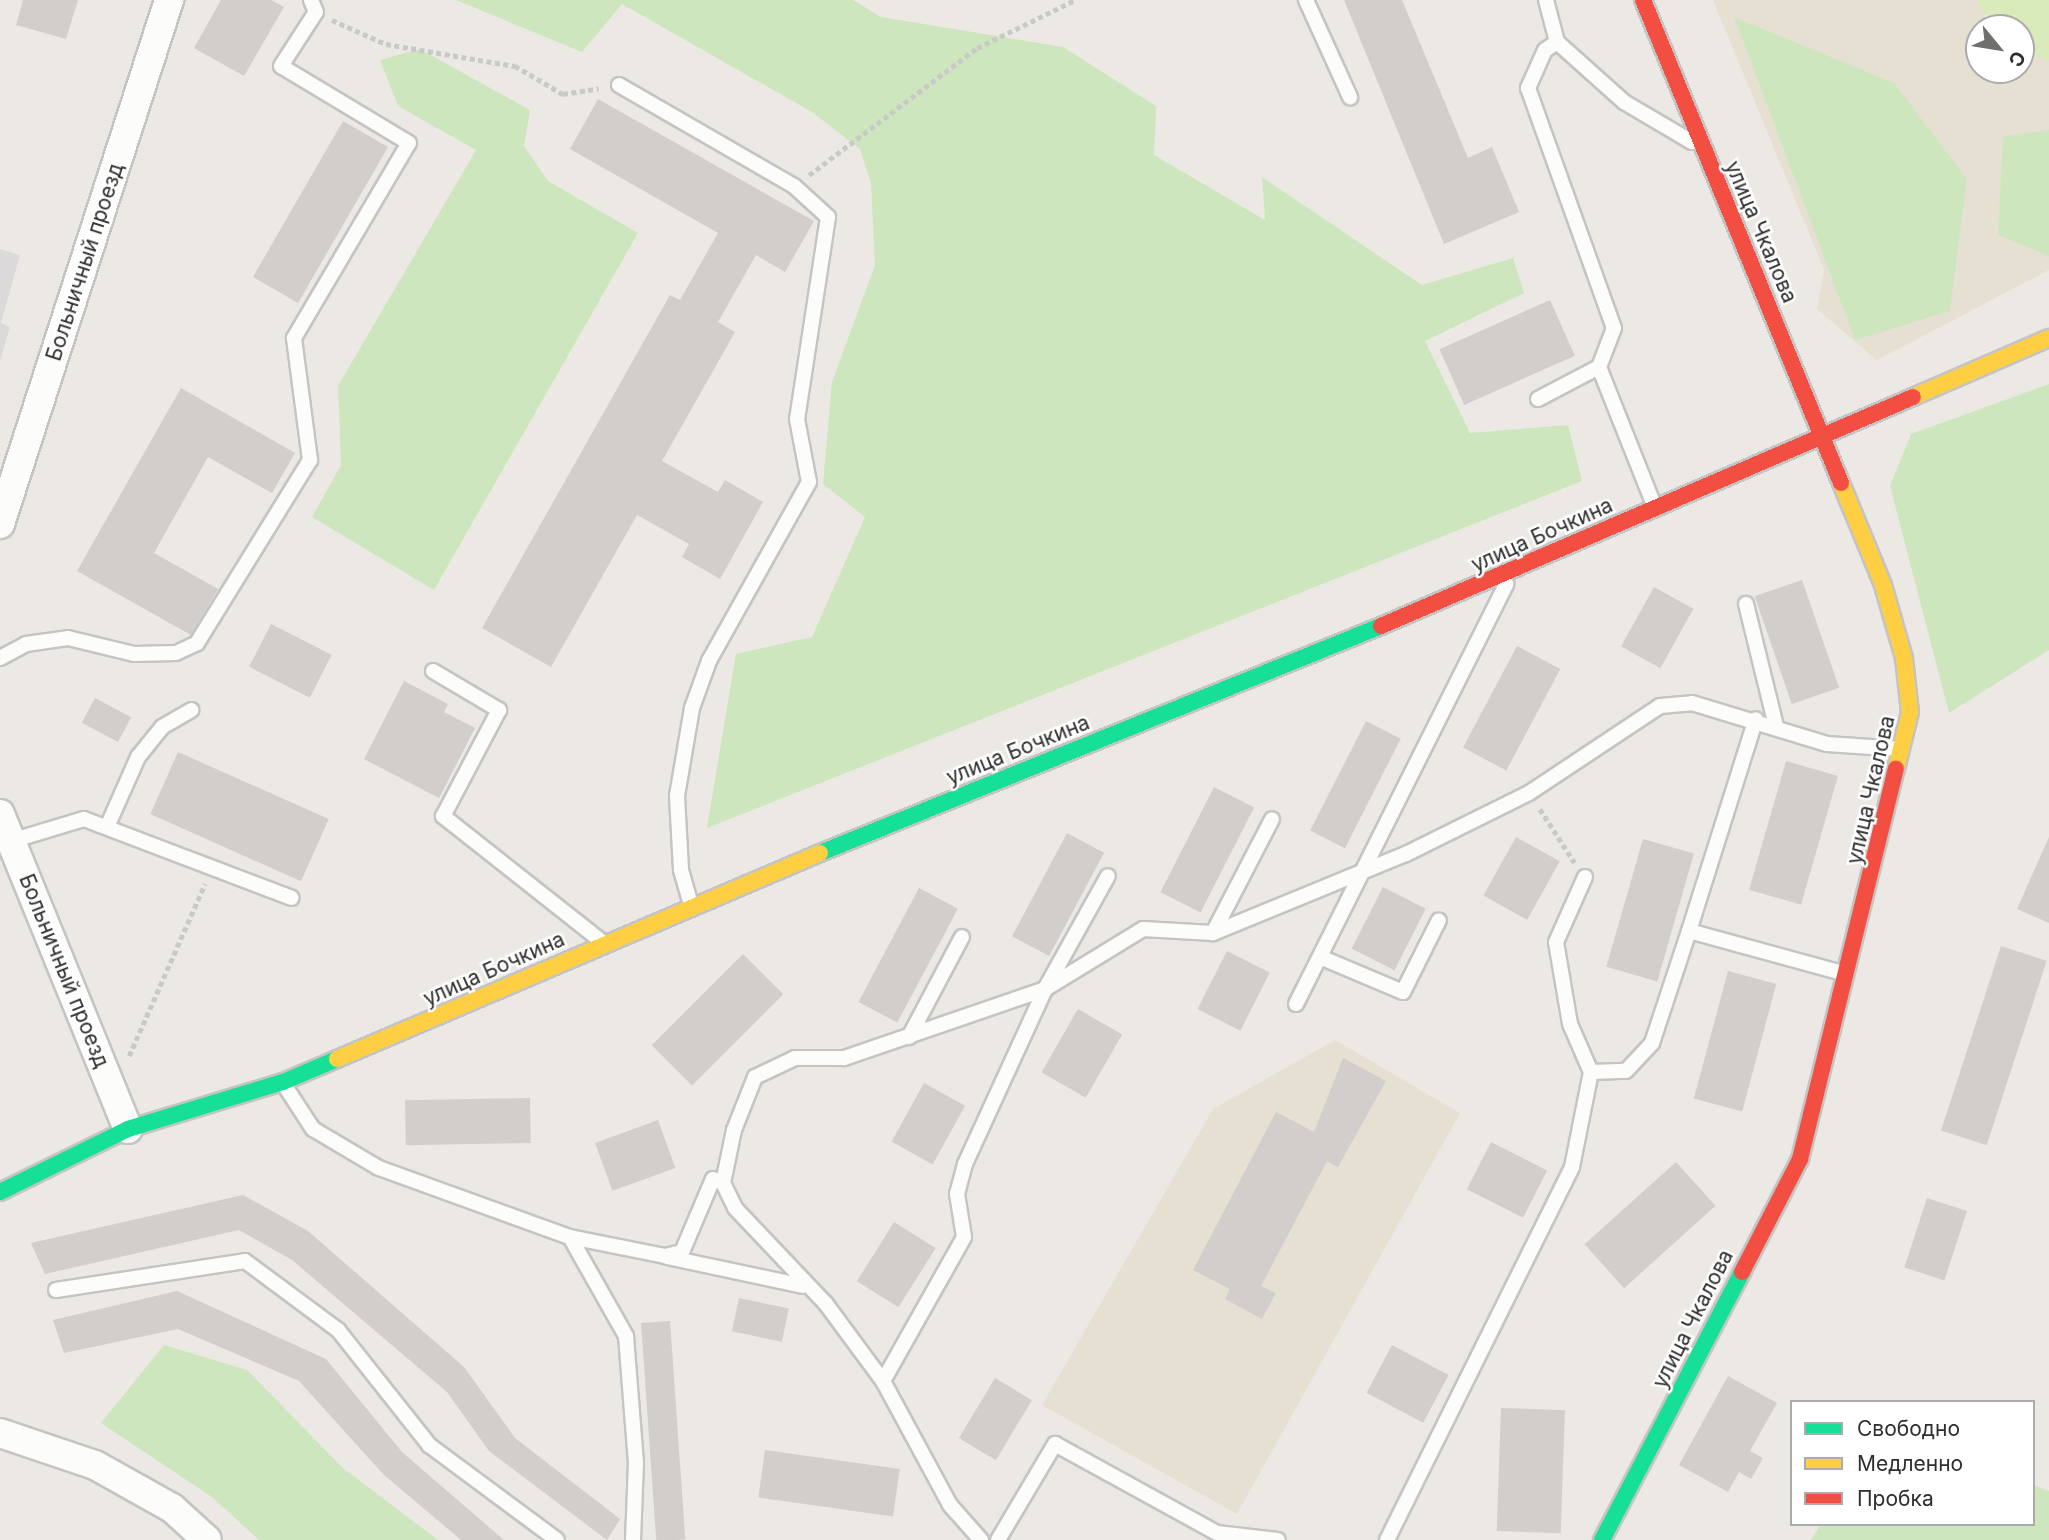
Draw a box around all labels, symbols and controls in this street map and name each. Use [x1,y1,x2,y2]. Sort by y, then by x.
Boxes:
north arrow [1965,14,2035,84]
text: С [2003,47,2030,71]
street label: улица Чкалова [1720,157,1802,307]
street label: Больничный проезд [41,160,129,364]
street label: улица Бочкина [1467,493,1617,577]
street label: улица Бочкина [943,710,1093,790]
street label: улица Чкалова [1842,713,1900,867]
street label: Больничный проезд [14,870,114,1072]
street label: улица Бочкина [419,927,569,1011]
street label: улица Чкалова [1647,1246,1739,1392]
legend [1790,1400,2035,1526]
text: Свободно [1857,1416,1960,1441]
text: Медленно [1857,1451,1963,1476]
text: Пробка [1857,1486,1934,1511]

